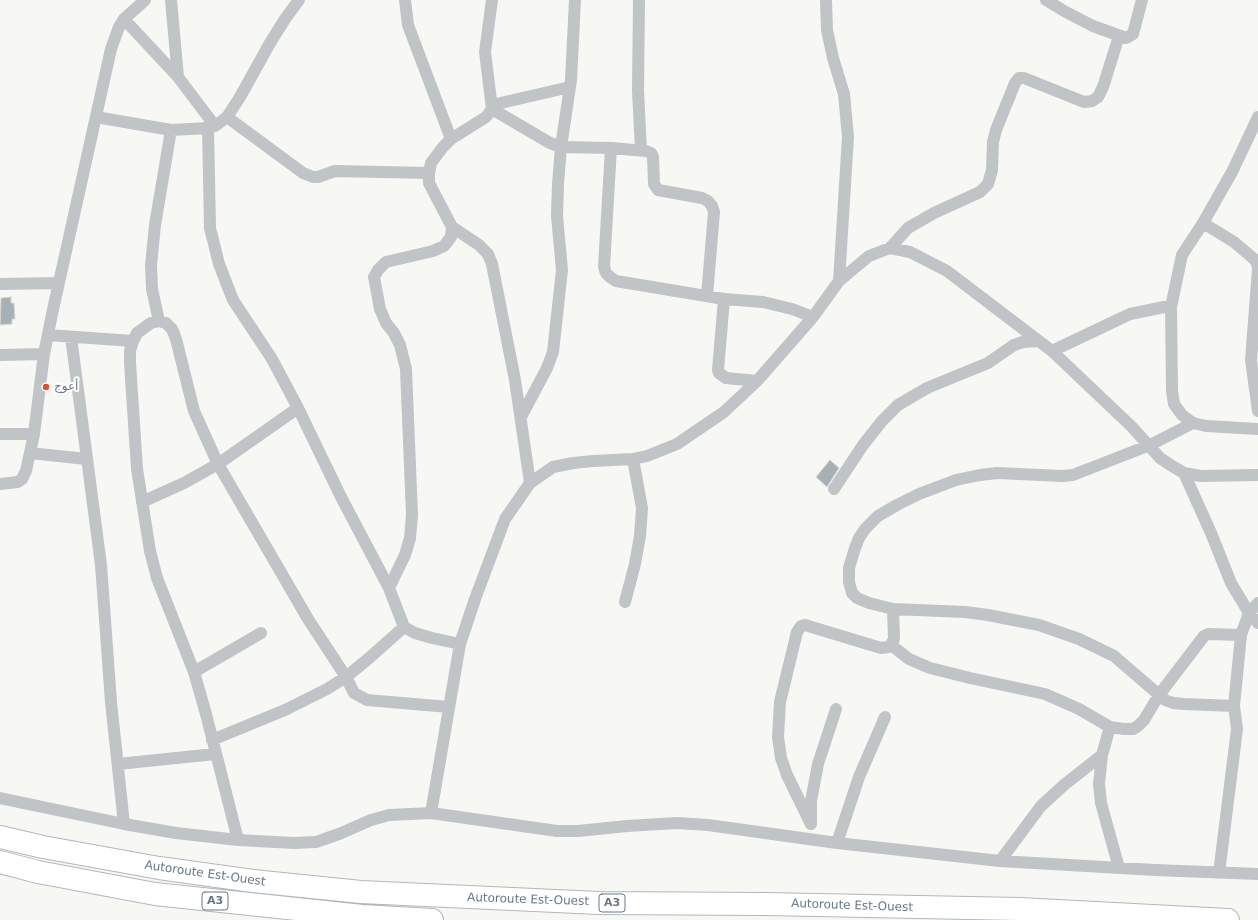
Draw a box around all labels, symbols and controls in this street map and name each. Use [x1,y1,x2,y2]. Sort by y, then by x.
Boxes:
place label: أعوج [54,380,78,394]
marker: أعوج [41,382,51,392]
street label: Autoroute Est-Ouest [144,858,266,890]
street label: Autoroute Est-Ouest [467,891,589,909]
road number: A3 [202,892,228,910]
road number: A3 [599,894,625,912]
street label: Autoroute Est-Ouest [791,897,913,915]

